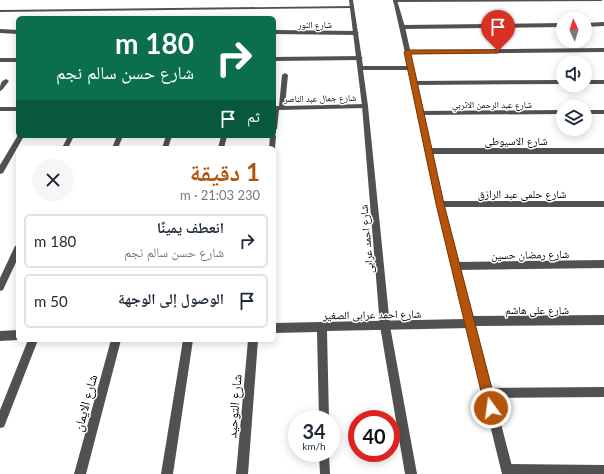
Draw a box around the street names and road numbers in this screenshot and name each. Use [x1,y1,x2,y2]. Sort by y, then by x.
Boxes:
street label: شارع النور [297,19,332,31]
street label: شارع جمال عبد الناصر [283,92,356,105]
street label: شارع عبد الرحمن الاتربي [452,99,532,112]
street label: شارع الاسيوطى [484,134,548,148]
street label: شارع حلمى عبد الرازق [478,187,566,201]
street label: شارع احمد عرابى [357,204,376,274]
street label: شارع رمضان حسين [491,247,569,262]
street label: شارع على هاشم [505,303,569,318]
street label: شارع احمد عرابى الصغير [322,307,421,322]
street label: شارع الايمان [70,373,102,434]
street label: شارع التوحيد [223,374,247,439]

